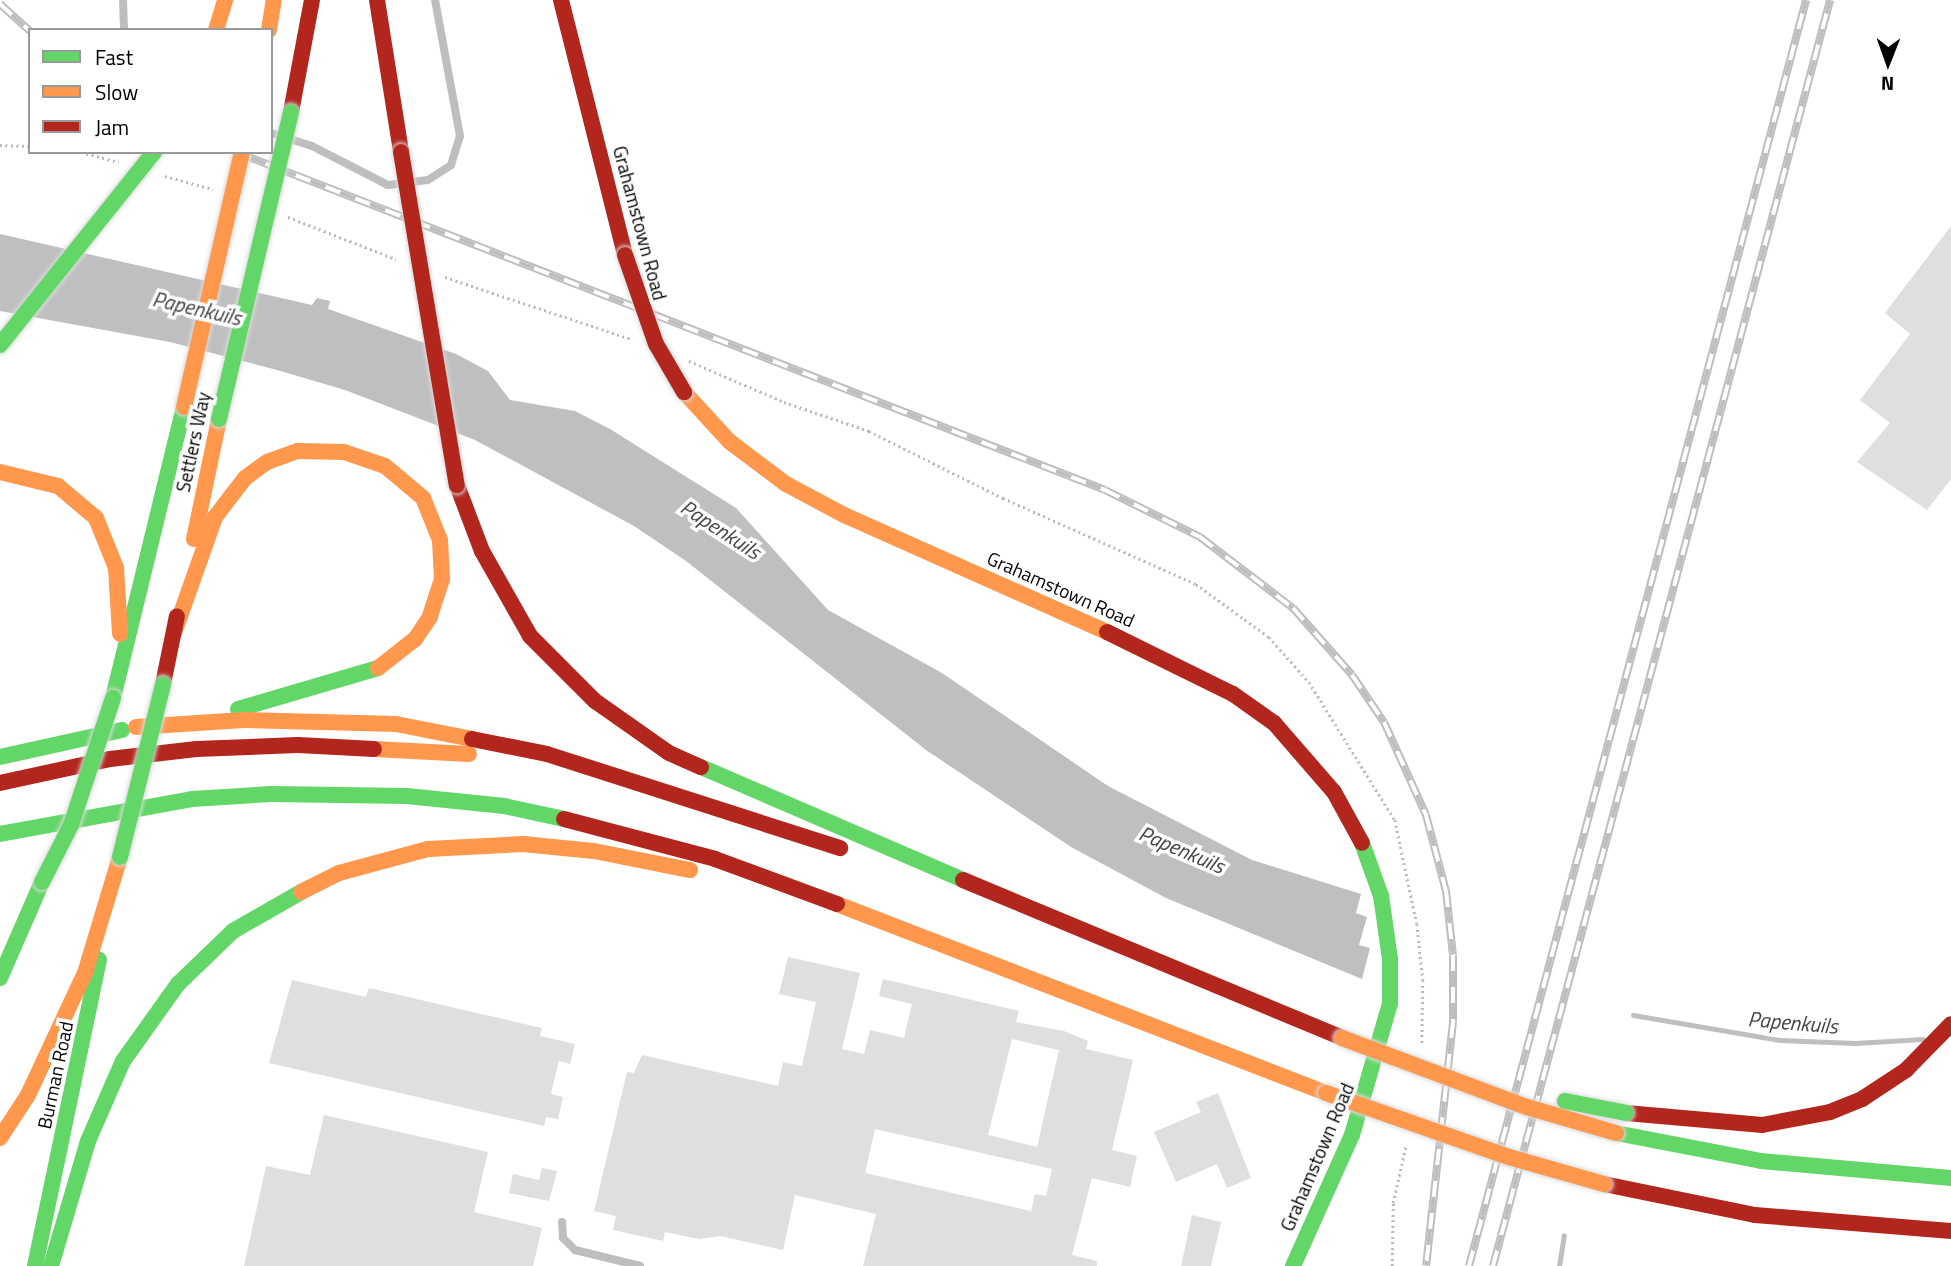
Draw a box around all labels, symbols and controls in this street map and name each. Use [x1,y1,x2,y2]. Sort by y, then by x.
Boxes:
legend [28,28,273,154]
north arrow [1853,28,1923,98]
text: Fast [95,41,133,73]
text: N [1881,70,1894,99]
text: Slow [95,76,138,108]
text: Jam [95,111,129,143]
street label: Grahamstown Road [608,143,672,303]
water label: Papenkuils [150,286,244,330]
street label: Settlers Way [171,390,215,494]
water label: Papenkuils [676,494,766,564]
street label: Grahamstown Road [984,546,1138,632]
water label: Papenkuils [1136,820,1228,878]
water label: Papenkuils [1747,1006,1839,1038]
street label: Burman Road [32,1019,78,1131]
street label: Grahamstown Road [1275,1079,1359,1235]

